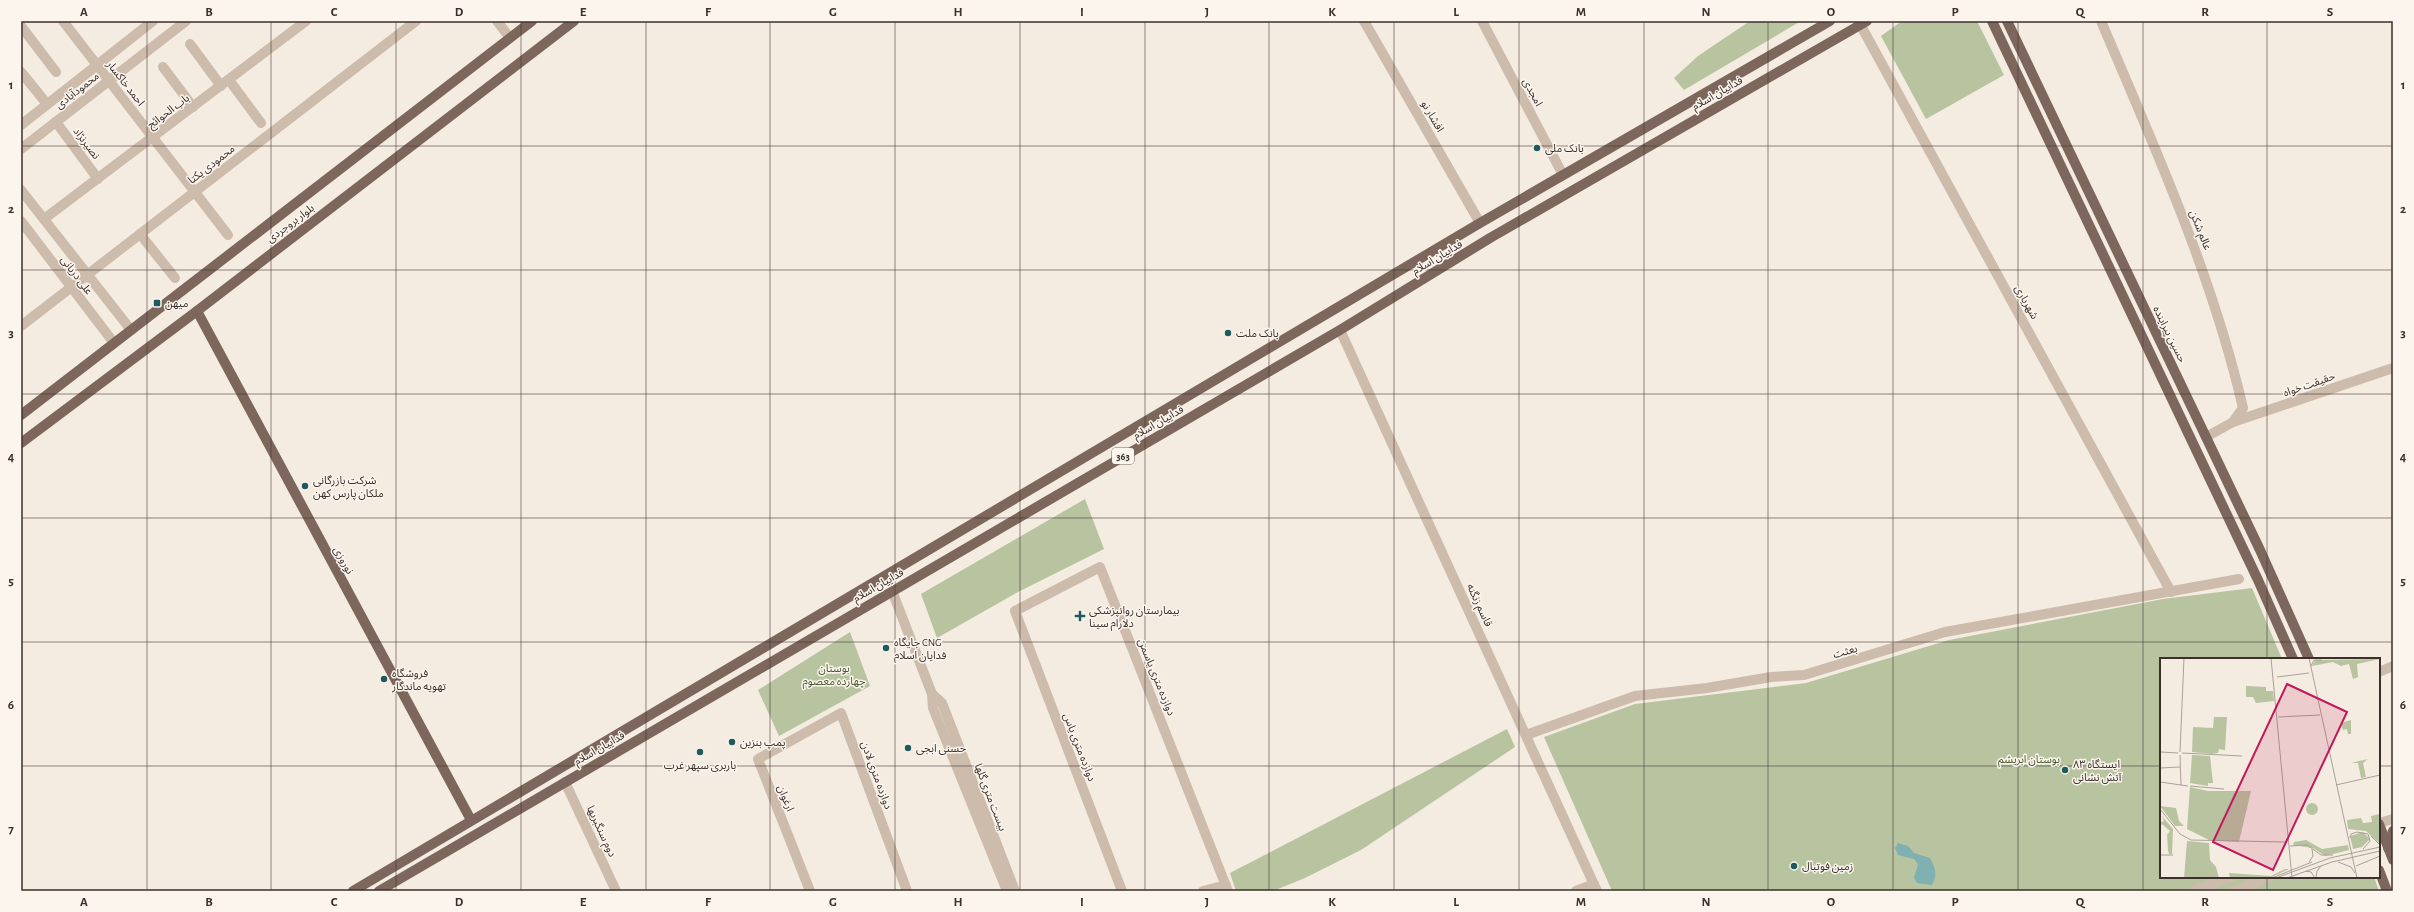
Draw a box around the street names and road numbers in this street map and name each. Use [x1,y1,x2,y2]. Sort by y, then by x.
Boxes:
street label: احمد خاکسار [103,58,147,109]
street label: محمودآبادی [53,70,102,112]
street label: فداییان اسلام [1690,75,1746,114]
street label: امجدی [1520,77,1544,108]
street label: باب الحوائج [145,92,193,132]
street label: افشار نو [1418,99,1446,134]
street label: نصیرنژاد [70,125,102,162]
street label: محمودی یکتا [186,143,238,187]
street label: بلوار بروجردی [265,202,317,246]
street label: عالم شکن [2185,209,2214,253]
street label: فداییان اسلام [1410,238,1465,278]
street label: علی دریانی [58,254,95,298]
street label: شهریاری [2012,283,2041,322]
street label: حسین پیراینده [2149,304,2188,366]
street label: حقیقت خواه [2282,370,2337,399]
street label: فداییان اسلام [1131,404,1187,443]
road number: 363 [1112,448,1134,464]
street label: نوروزی [331,545,356,576]
street label: فداییان اسلام [851,567,907,606]
street label: قاسم زنگنه [1462,582,1495,630]
street label: دوازده متری یاسمن [1135,637,1177,718]
street label: بعثت [1832,643,1859,661]
street label: دوازده متری یاس [1060,711,1098,783]
street label: فداییان اسلام [572,730,628,769]
street label: دوازده متری لادن [858,740,894,811]
street label: بیست متری گلها [972,762,1009,833]
street label: ارغوان [774,783,796,813]
street label: دوم سنگبریها [583,803,619,859]

